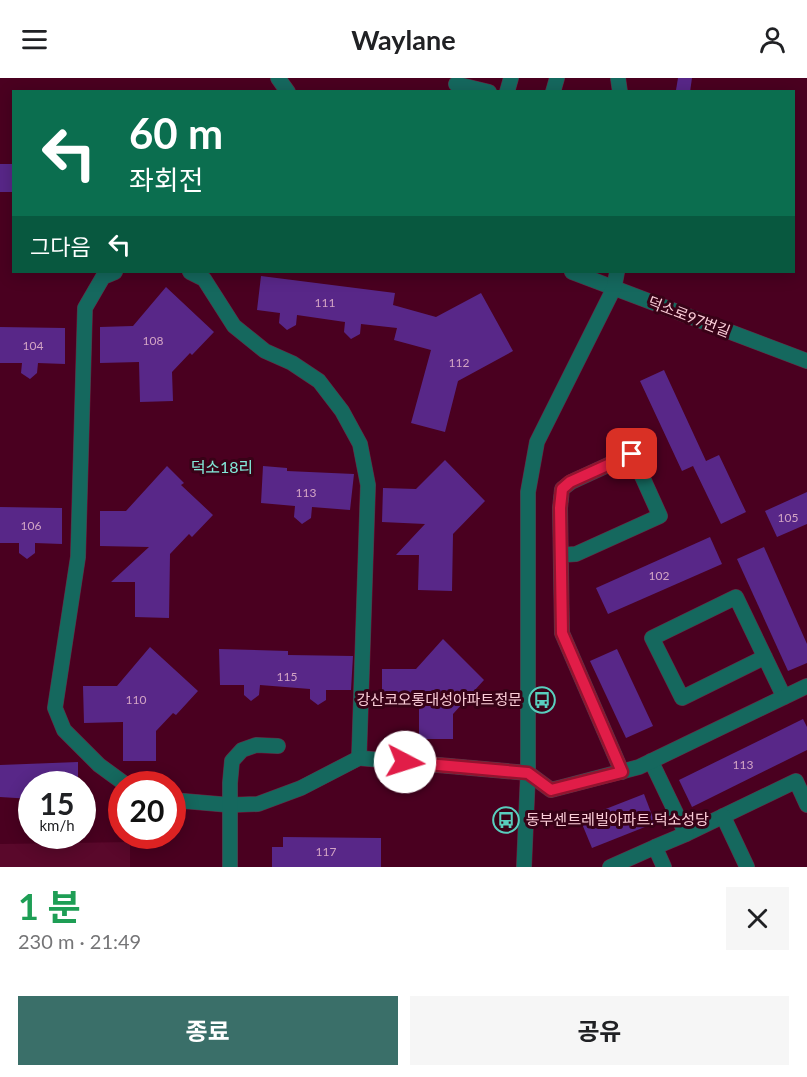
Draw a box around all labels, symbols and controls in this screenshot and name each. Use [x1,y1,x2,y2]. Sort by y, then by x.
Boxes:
icon: menu [18,23,51,56]
text: Waylane [351,23,456,56]
icon: person [756,23,789,56]
text: 60 m [129,108,223,158]
icon: left [30,114,108,192]
text: 좌회전 [129,163,204,196]
icon: left [103,228,136,261]
text: 그다음 [30,233,91,260]
street label: 덕소로97번길 [646,292,733,340]
house number: 111 [315,295,335,310]
house number: 108 [143,333,163,348]
house number: 104 [23,338,43,353]
house number: 112 [449,355,469,370]
pin [606,428,657,479]
icon: arrive [615,437,648,470]
district label: 덕소18리 [191,457,253,476]
house number: 113 [296,485,316,500]
house number: 105 [778,510,798,525]
house number: 106 [21,518,41,533]
house number: 102 [649,568,669,583]
house number: 115 [277,669,297,684]
bus stop icon: 강산코오롱대성아파트정문 [527,685,557,715]
place label: 강산코오롱대성아파트정문 [356,690,522,708]
house number: 110 [126,692,146,707]
position arrow [373,730,437,794]
house number: 113 [733,757,753,772]
speed limit sign: 20 [108,771,186,849]
text: 15 [40,785,74,821]
bus stop icon: 동부센트레빌아파트.덕소성당 [491,805,521,835]
place label: 동부센트레빌아파트.덕소성당 [526,810,709,828]
text: km/h [39,816,75,834]
house number: 117 [316,844,336,859]
text: 1 분 [18,884,81,928]
button: close [726,887,789,950]
text: 230 m · 21:49 [18,929,141,953]
button: 종료 [18,996,398,1065]
button: 공유 [410,996,789,1065]

